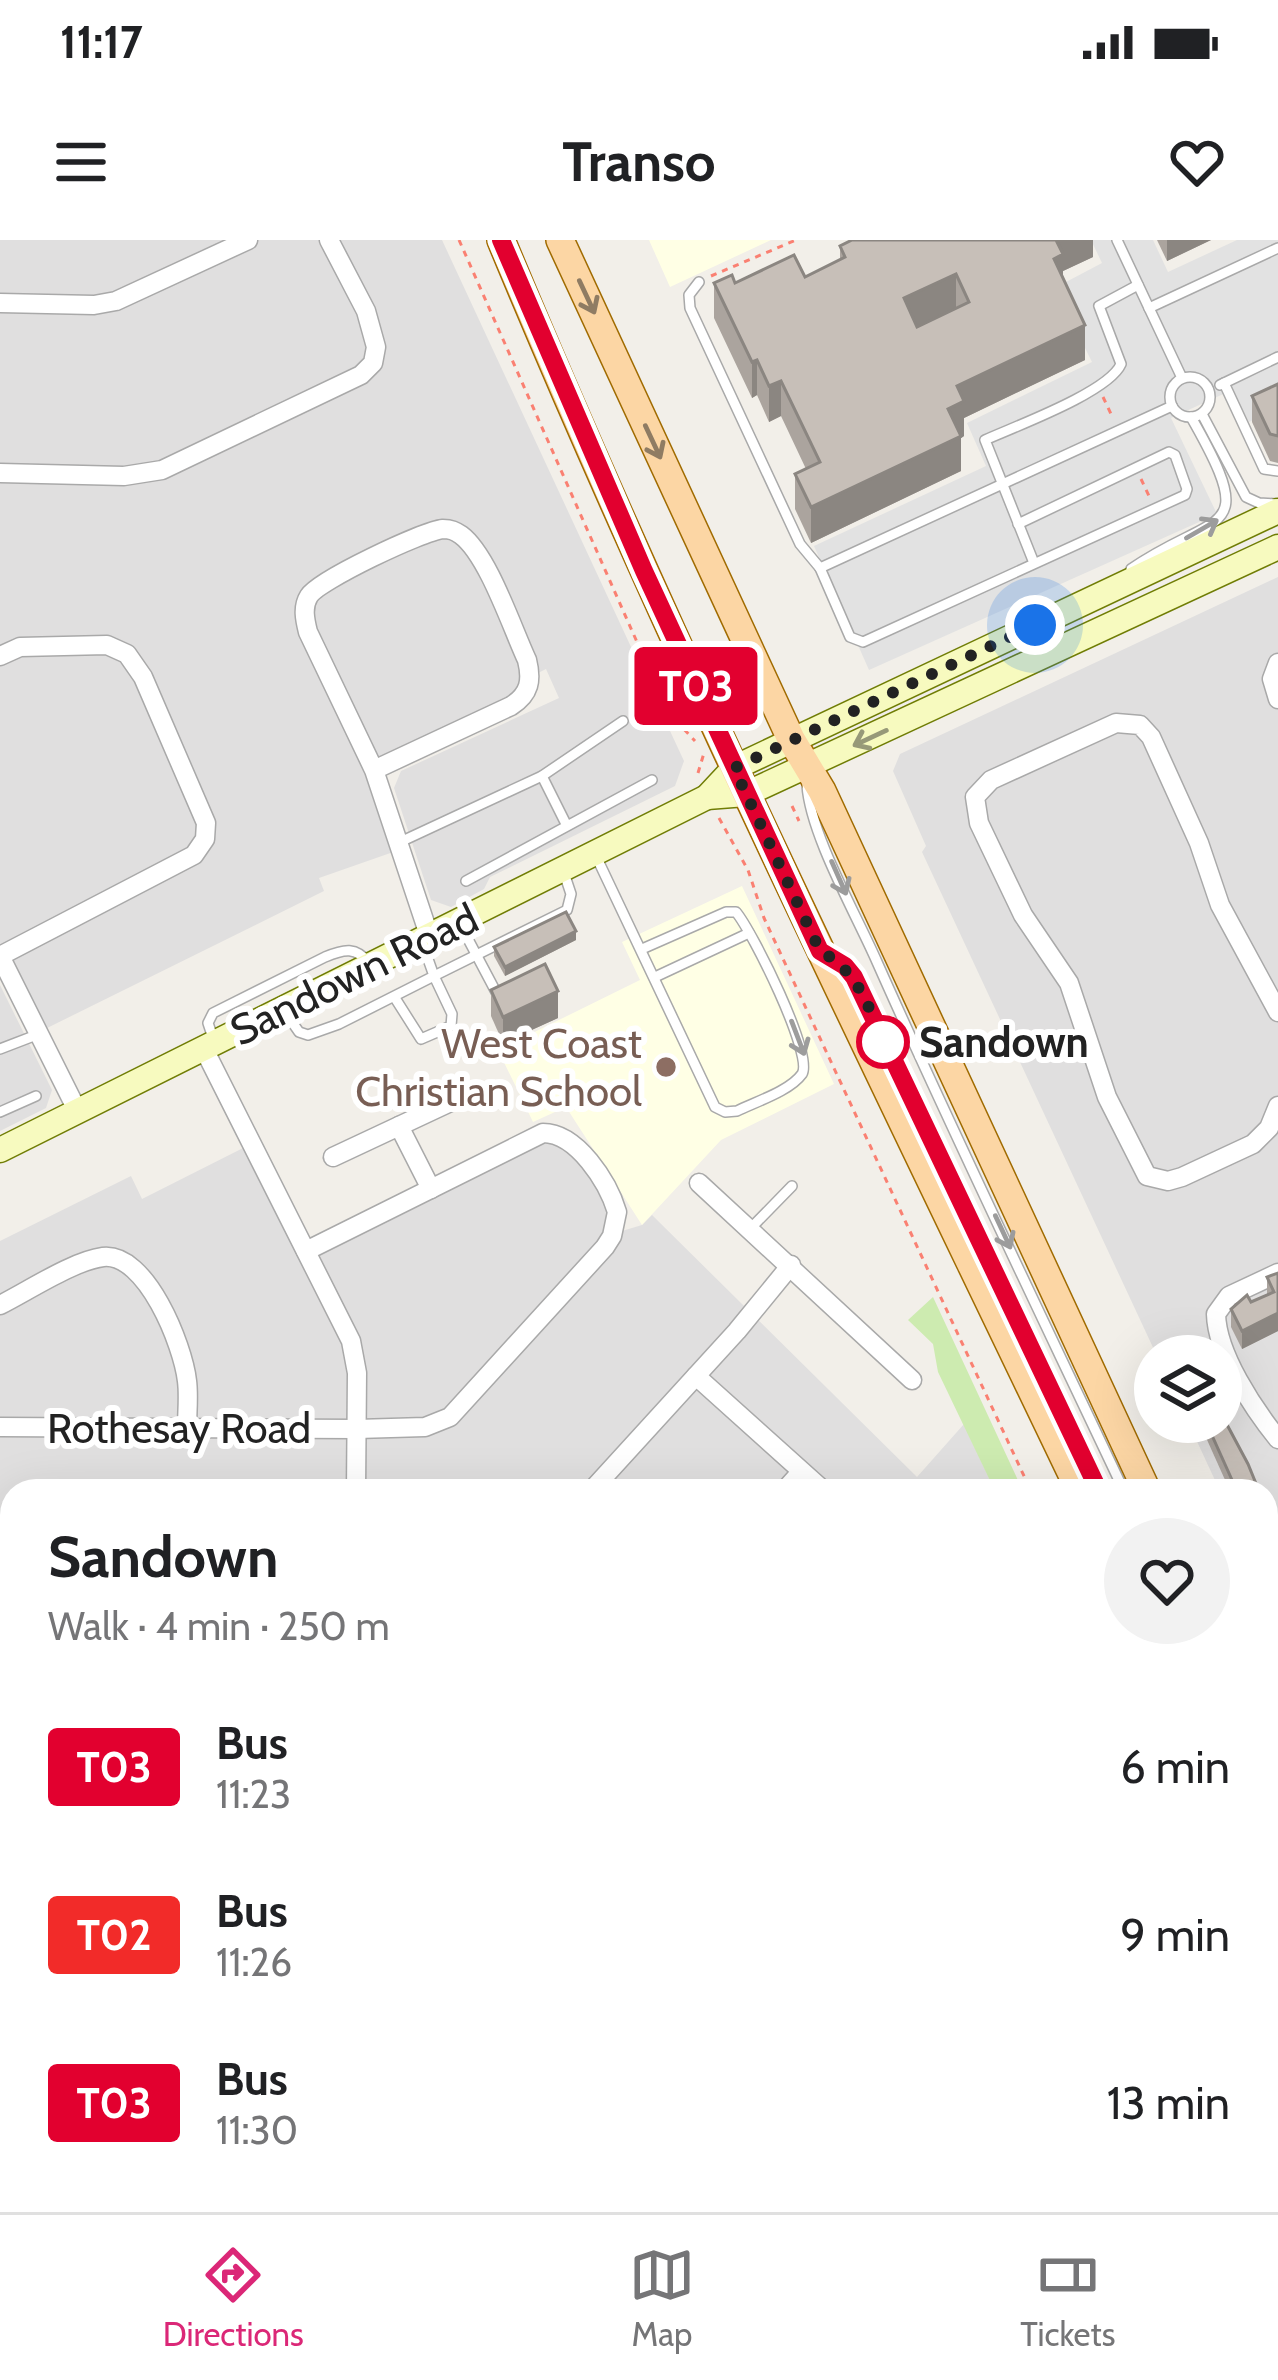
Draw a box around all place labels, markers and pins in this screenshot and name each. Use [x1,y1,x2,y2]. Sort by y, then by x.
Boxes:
place label: Sandown [919,1016,1089,1068]
place label: West Coast Christian School [355,1017,642,1117]
marker: Sandown [858,1017,908,1067]
marker: West Coast Christian School [653,1054,679,1080]

